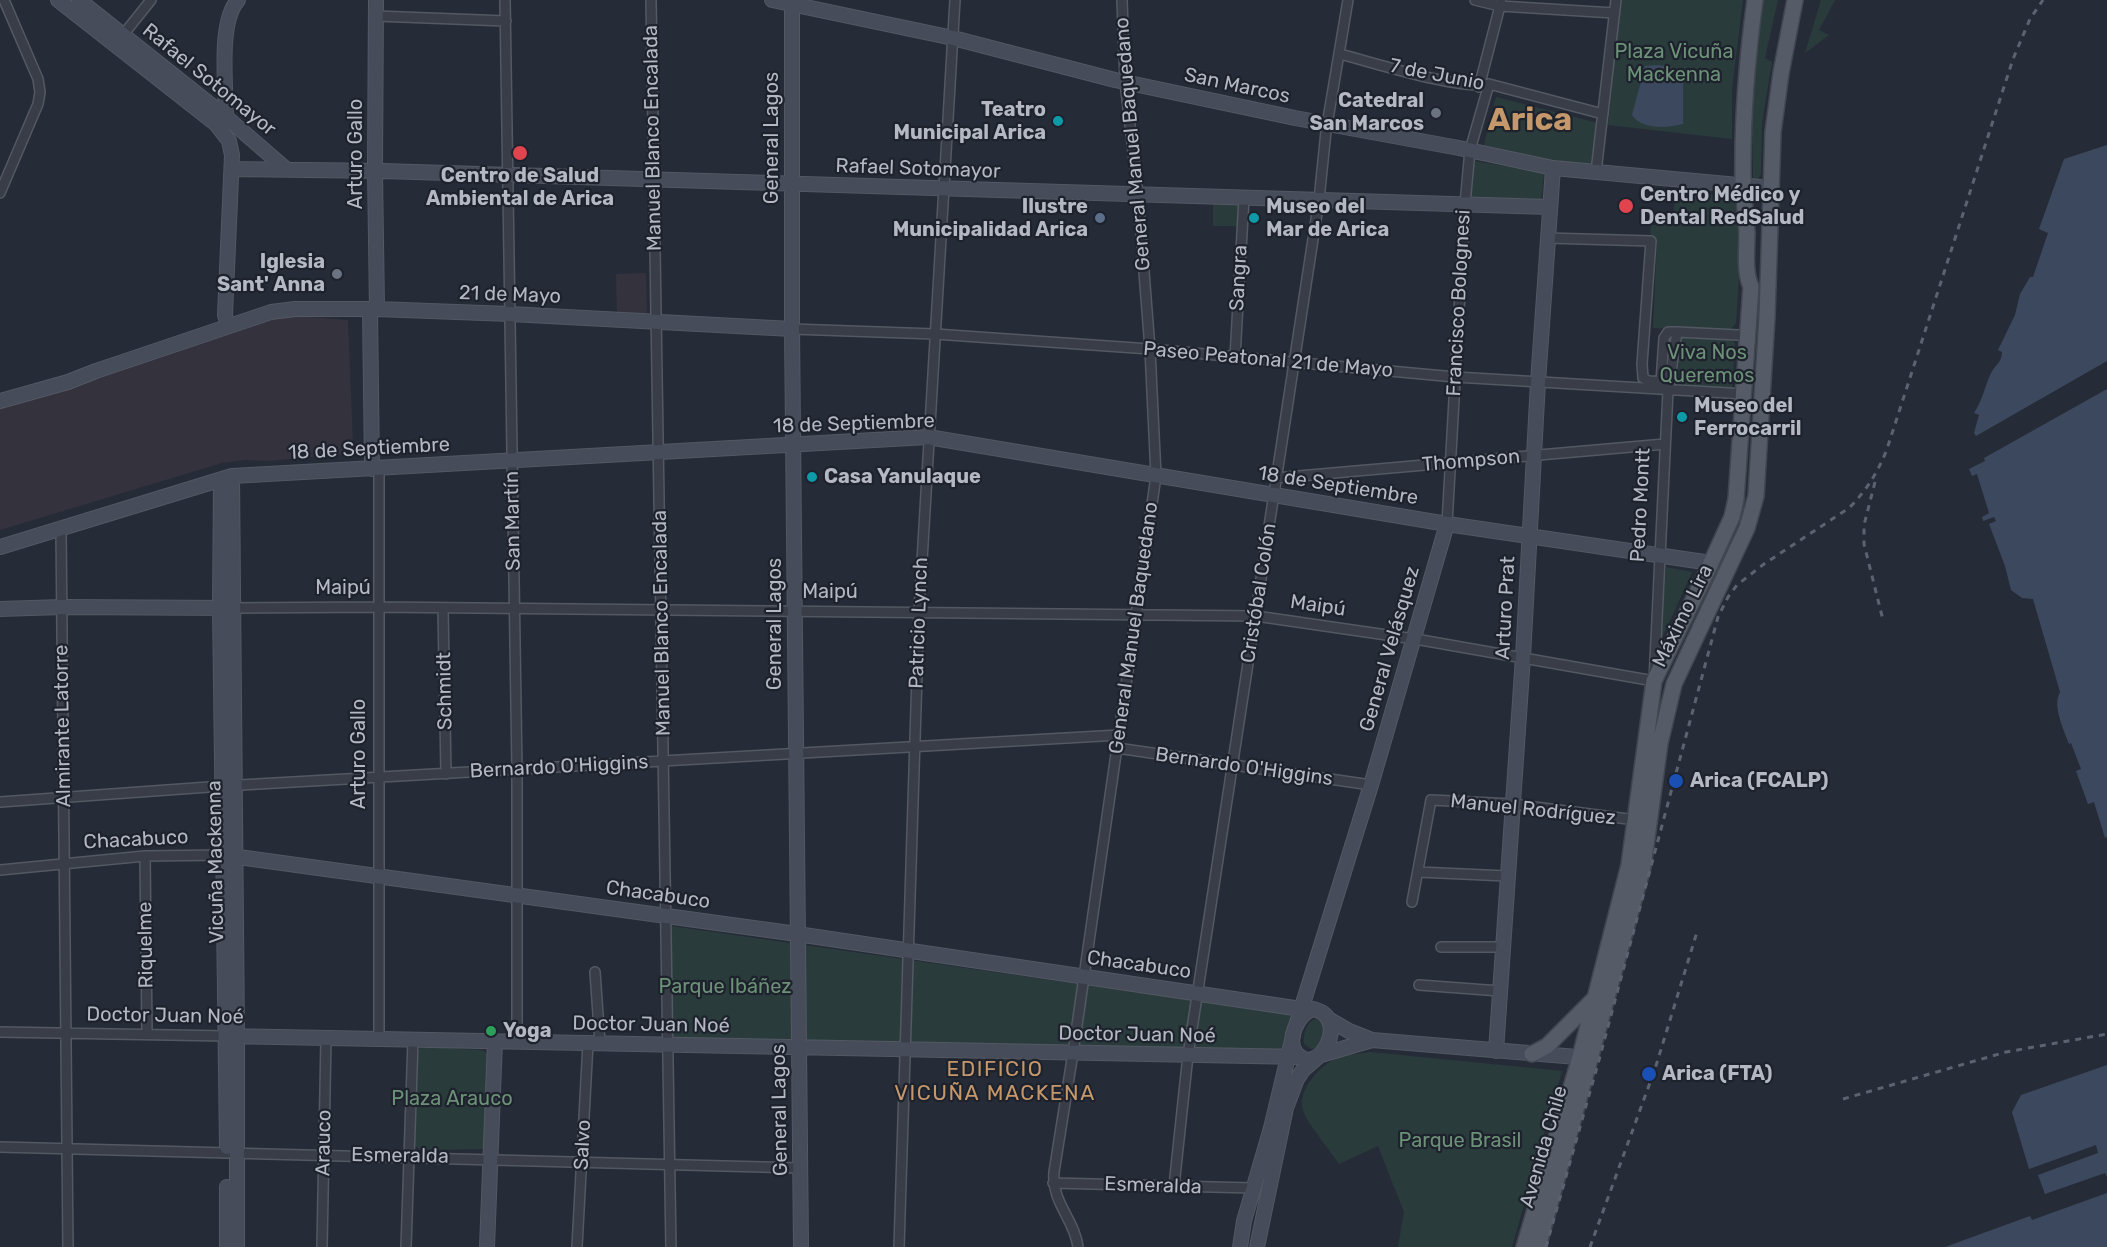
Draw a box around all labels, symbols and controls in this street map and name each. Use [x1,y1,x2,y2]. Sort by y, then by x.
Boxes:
street label: General Manuel Baquedano [1110,16,1156,272]
street label: Rafael Sotomayor [137,19,281,141]
street label: Manuel Blanco Encalada [639,25,667,251]
park label: Plaza Vicuña Mackenna [1615,40,1733,87]
street label: 7 de Junio [1387,54,1487,96]
street label: San Marcos [1182,63,1292,109]
street label: General Lagos [760,72,784,204]
place label: Catedral San Marcos [1309,89,1424,136]
place label: Teatro Municipal Arica [893,98,1046,145]
street label: Arturo Gallo [344,99,368,209]
district label: Arica [1488,102,1572,140]
marker: Catedral San Marcos [1429,106,1443,120]
marker: Teatro Municipal Arica [1051,114,1065,128]
marker: Centro de Salud Ambiental de Arica [511,144,529,162]
street label: Rafael Sotomayor [835,154,1001,184]
place label: Centro de Salud Ambiental de Arica [426,164,614,211]
place label: Centro Médico y Dental RedSalud [1640,183,1804,230]
place label: Ilustre Municipalidad Arica [893,195,1088,242]
place label: Museo del Mar de Arica [1266,195,1389,242]
marker: Centro Médico y Dental RedSalud [1617,197,1635,215]
street label: Francisco Bolognesi [1442,209,1476,397]
marker: Ilustre Municipalidad Arica [1093,211,1107,225]
marker: Museo del Mar de Arica [1247,211,1261,225]
street label: Sangra [1225,244,1253,312]
place label: Iglesia Sant' Anna [217,250,325,297]
marker: Iglesia Sant' Anna [330,267,344,281]
street label: 21 de Mayo [459,281,561,309]
street label: Paseo Peatonal 21 de Mayo [1142,337,1394,383]
park label: Viva Nos Queremos [1660,341,1754,388]
place label: Museo del Ferrocarril [1694,394,1802,441]
street label: 18 de Septiembre [773,409,935,439]
marker: Museo del Ferrocarril [1675,410,1689,424]
street label: 18 de Septiembre [288,433,450,465]
street label: Thompson [1421,445,1521,477]
street label: Pedro Montt [1626,447,1656,563]
street label: 18 de Septiembre [1256,461,1420,511]
place label: Casa Yanulaque [824,465,981,489]
marker: Casa Yanulaque [805,470,819,484]
street label: San Martín [500,471,526,571]
street label: General Manuel Baquedano [1104,500,1164,756]
street label: Manuel Blanco Encalada [648,510,676,736]
street label: Cristóbal Colón [1236,521,1282,665]
street label: Arturo Prat [1491,556,1521,660]
street label: Patricio Lynch [905,557,933,689]
street label: General Lagos [763,558,787,690]
street label: Máximo Lira [1648,561,1718,671]
street label: General Velásquez [1355,563,1425,735]
street label: Maipú [315,576,371,600]
street label: Maipú [802,580,858,604]
street label: Maipú [1289,590,1347,622]
street label: Almirante Latorre [50,644,76,808]
street label: Schmidt [432,652,458,730]
street label: Arturo Gallo [347,699,371,809]
street label: Bernardo O'Higgins [1154,743,1334,791]
street label: Bernardo O'Higgins [469,750,649,784]
place label: Arica (FCALP) [1690,769,1828,793]
marker: Arica (FCALP) [1667,772,1685,790]
street label: Vicuña Mackenna [203,780,229,944]
street label: Manuel Rodríguez [1449,789,1617,831]
street label: Chacabuco [83,825,189,855]
street label: Chacabuco [604,876,712,914]
street label: Riquelme [133,901,159,989]
street label: Chacabuco [1085,946,1193,984]
park label: Parque Ibáñez [658,975,792,999]
street label: Doctor Juan Noé [86,1003,244,1029]
street label: Doctor Juan Noé [572,1012,730,1038]
place label: Yoga [503,1019,552,1043]
street label: Doctor Juan Noé [1058,1022,1216,1048]
marker: Yoga [484,1024,498,1038]
street label: General Lagos [767,1044,793,1176]
district label: EDIFICIO VICUÑA MACKENA [894,1057,1096,1107]
place label: Arica (FTA) [1662,1062,1772,1086]
marker: Arica (FTA) [1640,1065,1658,1083]
street label: Avenida Chile [1515,1083,1573,1211]
park label: Plaza Arauco [391,1087,513,1111]
street label: Arauco [311,1110,337,1176]
street label: Salvo [570,1119,596,1171]
park label: Parque Brasil [1399,1129,1521,1153]
street label: Esmeralda [351,1143,449,1169]
street label: Esmeralda [1104,1172,1202,1200]

